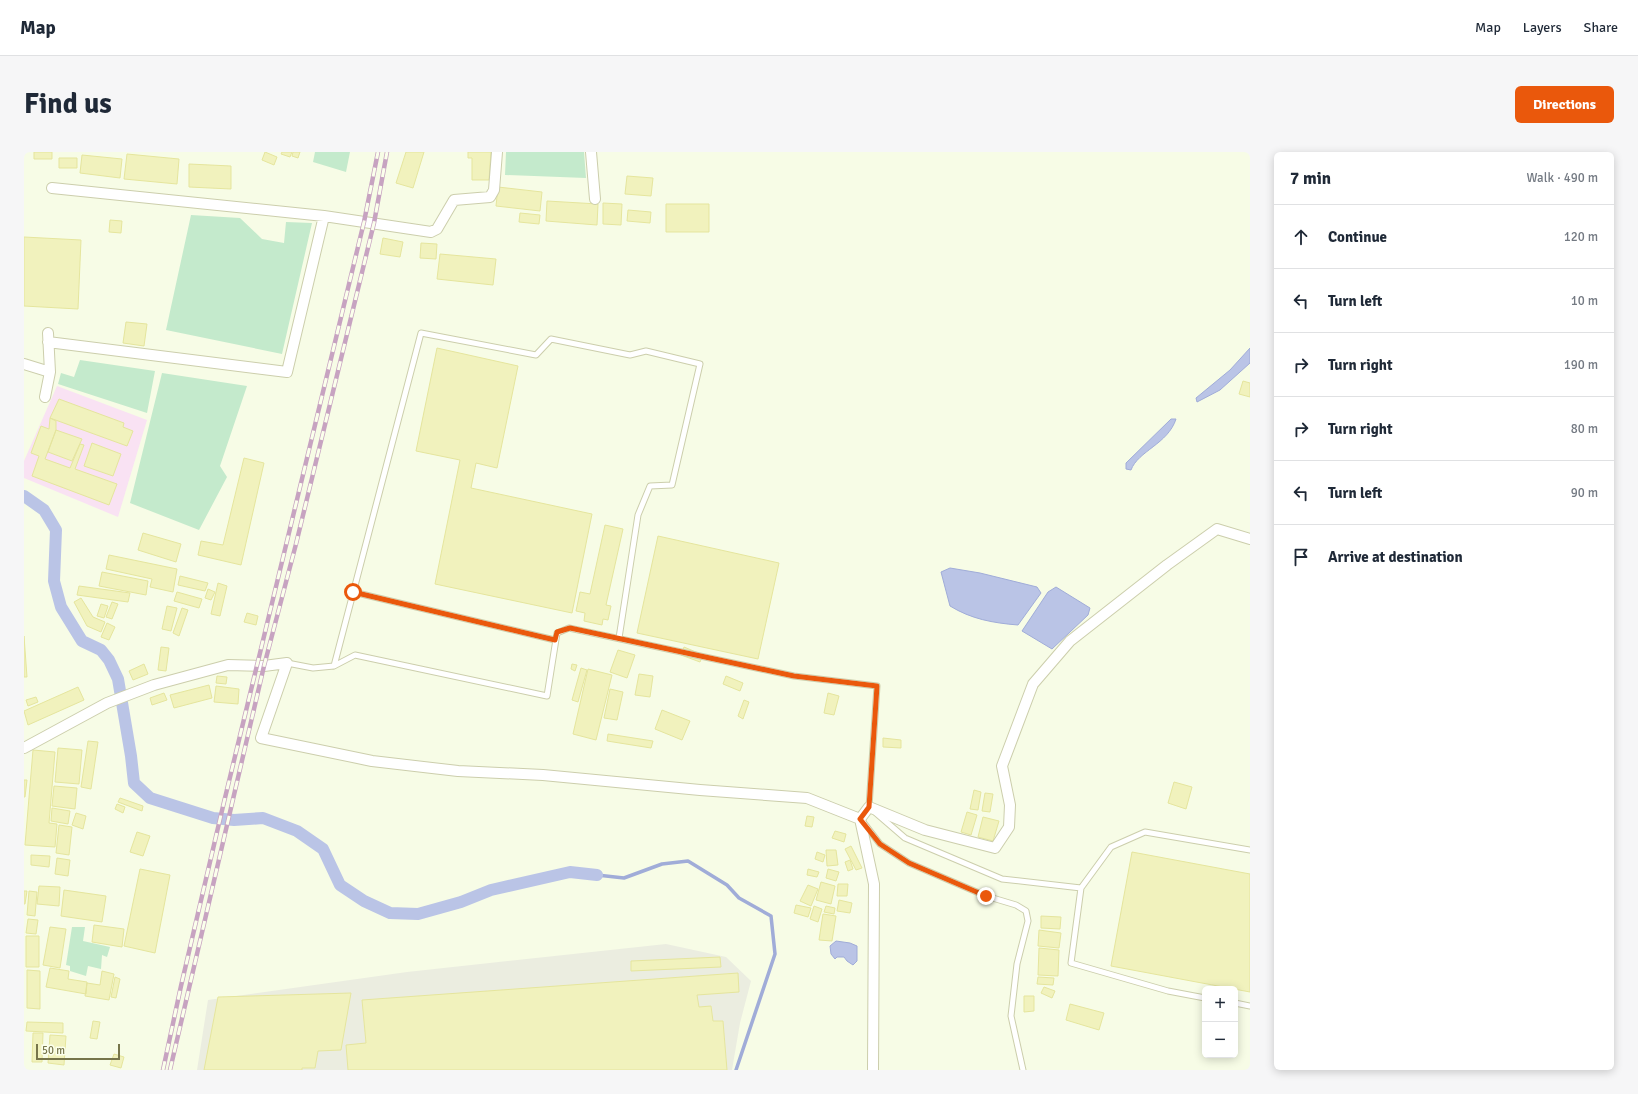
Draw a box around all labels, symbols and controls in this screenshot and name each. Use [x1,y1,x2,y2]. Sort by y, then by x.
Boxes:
text: Map [20,16,56,40]
text: Map [1475,19,1501,36]
text: Layers [1523,19,1562,36]
text: Share [1584,19,1618,36]
button: Directions [1515,86,1614,123]
text: Find us [24,87,112,121]
text: 7 min [1290,168,1331,189]
text: Walk · 490 m [1527,170,1598,186]
icon: ahead [1290,226,1312,248]
text: Continue [1328,228,1387,246]
text: 120 m [1564,229,1598,245]
icon: left [1290,290,1312,312]
text: Turn left [1328,292,1382,310]
text: 10 m [1571,293,1598,309]
icon: right [1290,354,1312,376]
text: Turn right [1328,356,1393,374]
text: 190 m [1564,357,1598,373]
icon: right [1290,418,1312,440]
text: Turn right [1328,420,1393,438]
text: 80 m [1571,421,1598,437]
icon: left [1290,482,1312,504]
text: Turn left [1328,484,1382,502]
text: 90 m [1571,485,1598,501]
icon: arrive [1290,546,1312,568]
text: Arrive at destination [1328,548,1463,566]
route start [344,583,362,601]
route end [977,887,995,905]
map controls [1202,986,1238,1058]
button: + [1202,986,1238,1022]
button: − [1202,1022,1238,1058]
scale bar [36,1042,120,1061]
text: 50 m [42,1044,65,1057]

